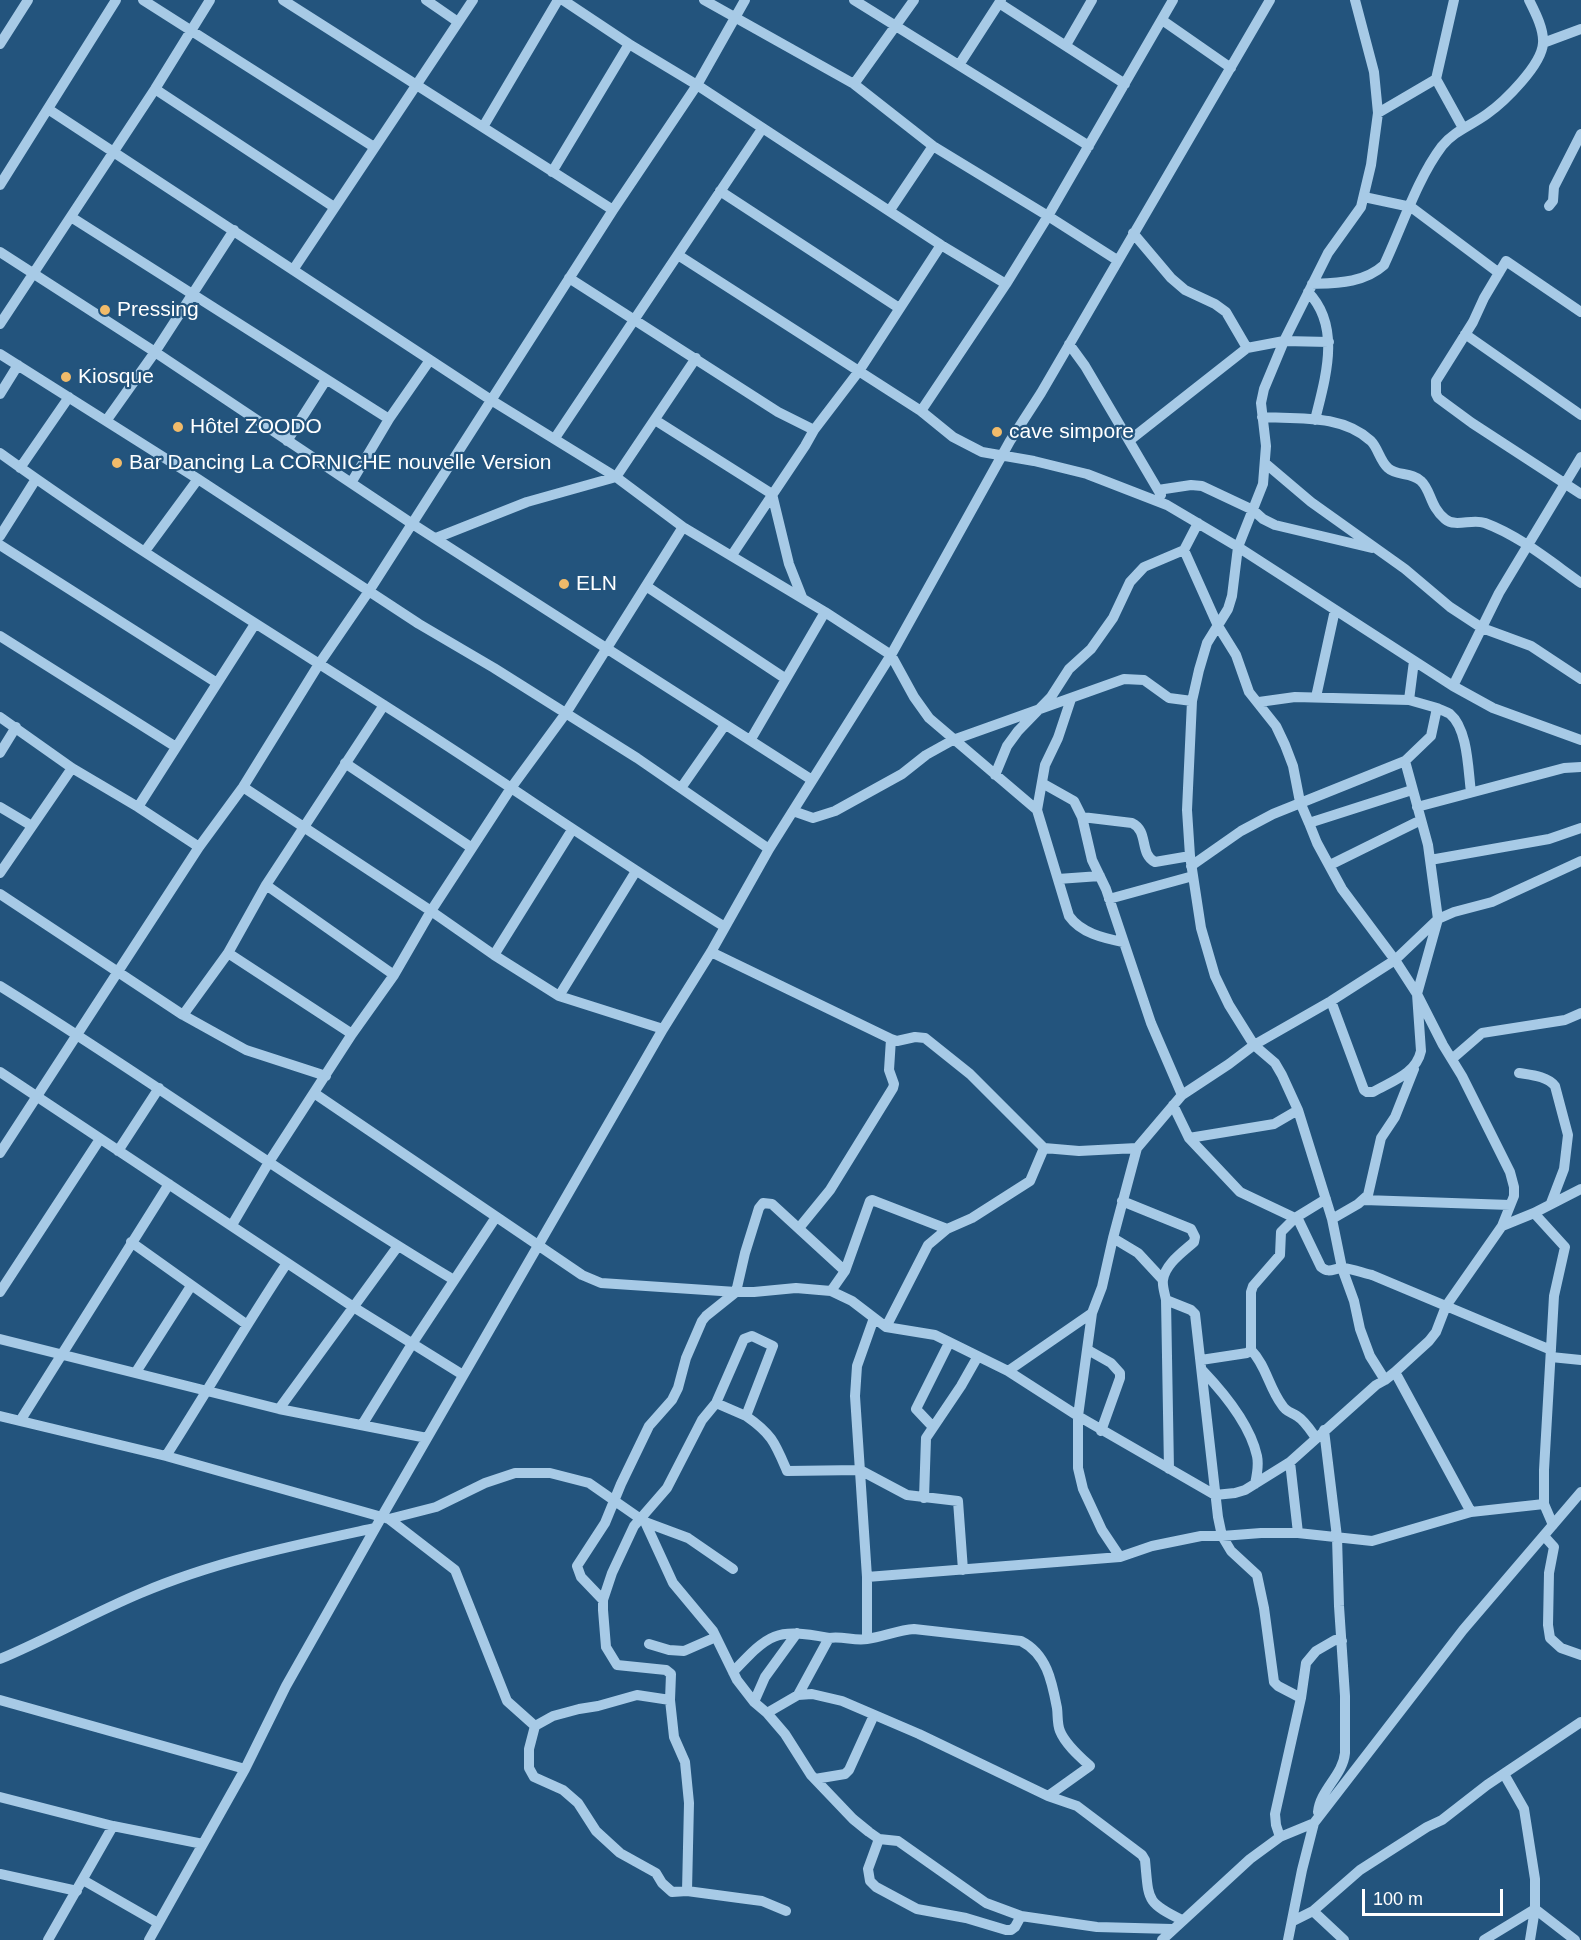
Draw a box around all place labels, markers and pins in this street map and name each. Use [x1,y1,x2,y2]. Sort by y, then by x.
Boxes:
place label: Pressing [117,297,199,323]
marker: Pressing [98,303,112,317]
place label: Kiosque [78,364,154,390]
marker: Kiosque [59,370,73,384]
place label: Hôtel ZOODO [190,414,322,440]
place label: cave simpore [1009,419,1134,445]
marker: Hôtel ZOODO [171,420,185,434]
marker: cave simpore [990,425,1004,439]
place label: Bar Dancing La CORNICHE nouvelle Version [129,450,552,476]
marker: Bar Dancing La CORNICHE nouvelle Version [110,456,124,470]
place label: ELN [576,571,617,597]
marker: ELN [557,577,571,591]

